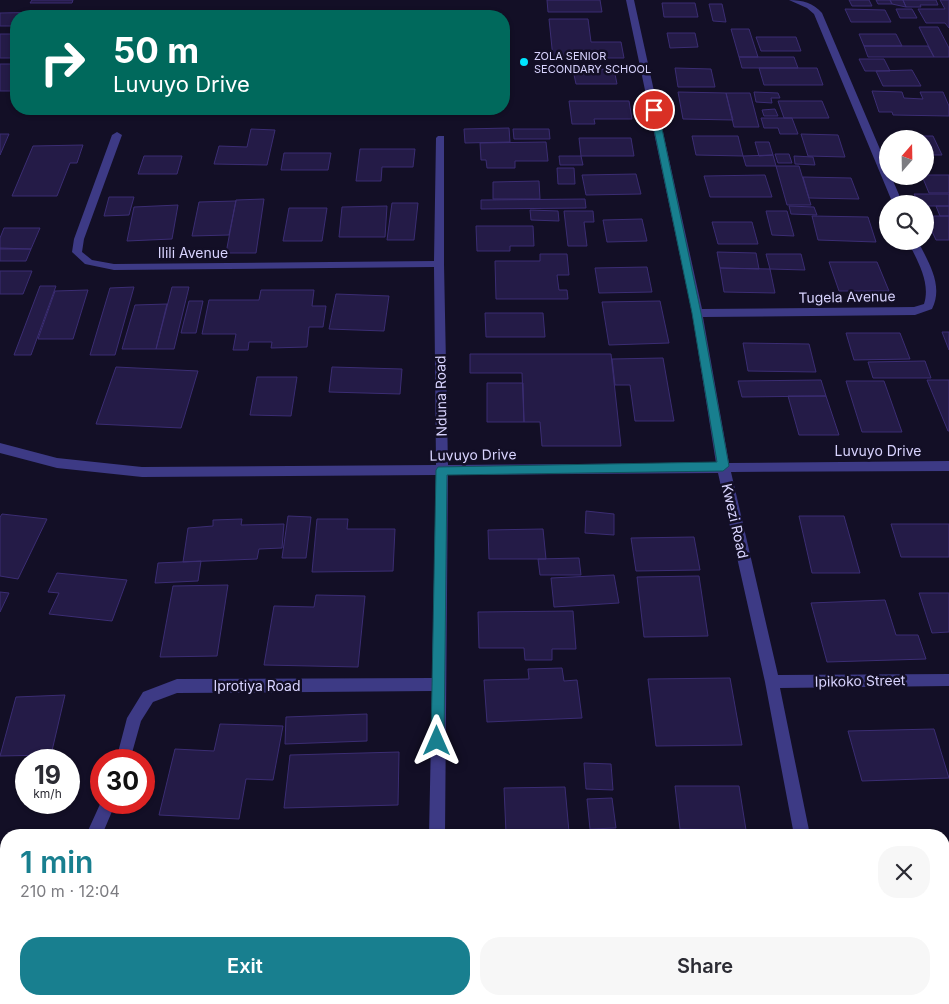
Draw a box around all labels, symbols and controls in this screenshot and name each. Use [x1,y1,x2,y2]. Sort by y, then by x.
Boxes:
text: 50 m [113,29,199,71]
icon: right [30,30,95,95]
place label: ZOLA SENIOR SECONDARY SCHOOL [534,49,651,76]
marker: ZOLA SENIOR SECONDARY SCHOOL [518,56,530,68]
text: Luvuyo Drive [113,71,250,97]
pin [633,89,675,131]
icon: arrive [640,96,668,124]
north arrow [879,130,934,185]
map controls [879,130,934,250]
button: search [879,195,934,250]
street label: Ilili Avenue [158,244,228,261]
street label: Tugela Avenue [798,287,896,306]
street label: Nduna Road [431,355,450,437]
street label: Luvuyo Drive [834,442,922,459]
street label: Luvuyo Drive [429,445,517,464]
street label: Kwezi Road [719,482,752,560]
street label: Ipikoko Street [814,671,906,690]
street label: Iprotiya Road [213,677,301,694]
position arrow [410,714,462,766]
speed limit sign: 30 [90,749,155,814]
text: 19 [34,760,61,790]
text: km/h [33,786,62,801]
text: 1 min [20,844,93,880]
button: close [878,846,930,898]
text: 210 m · 12:04 [20,881,120,901]
button: Exit [20,937,470,995]
button: Share [480,937,930,995]

